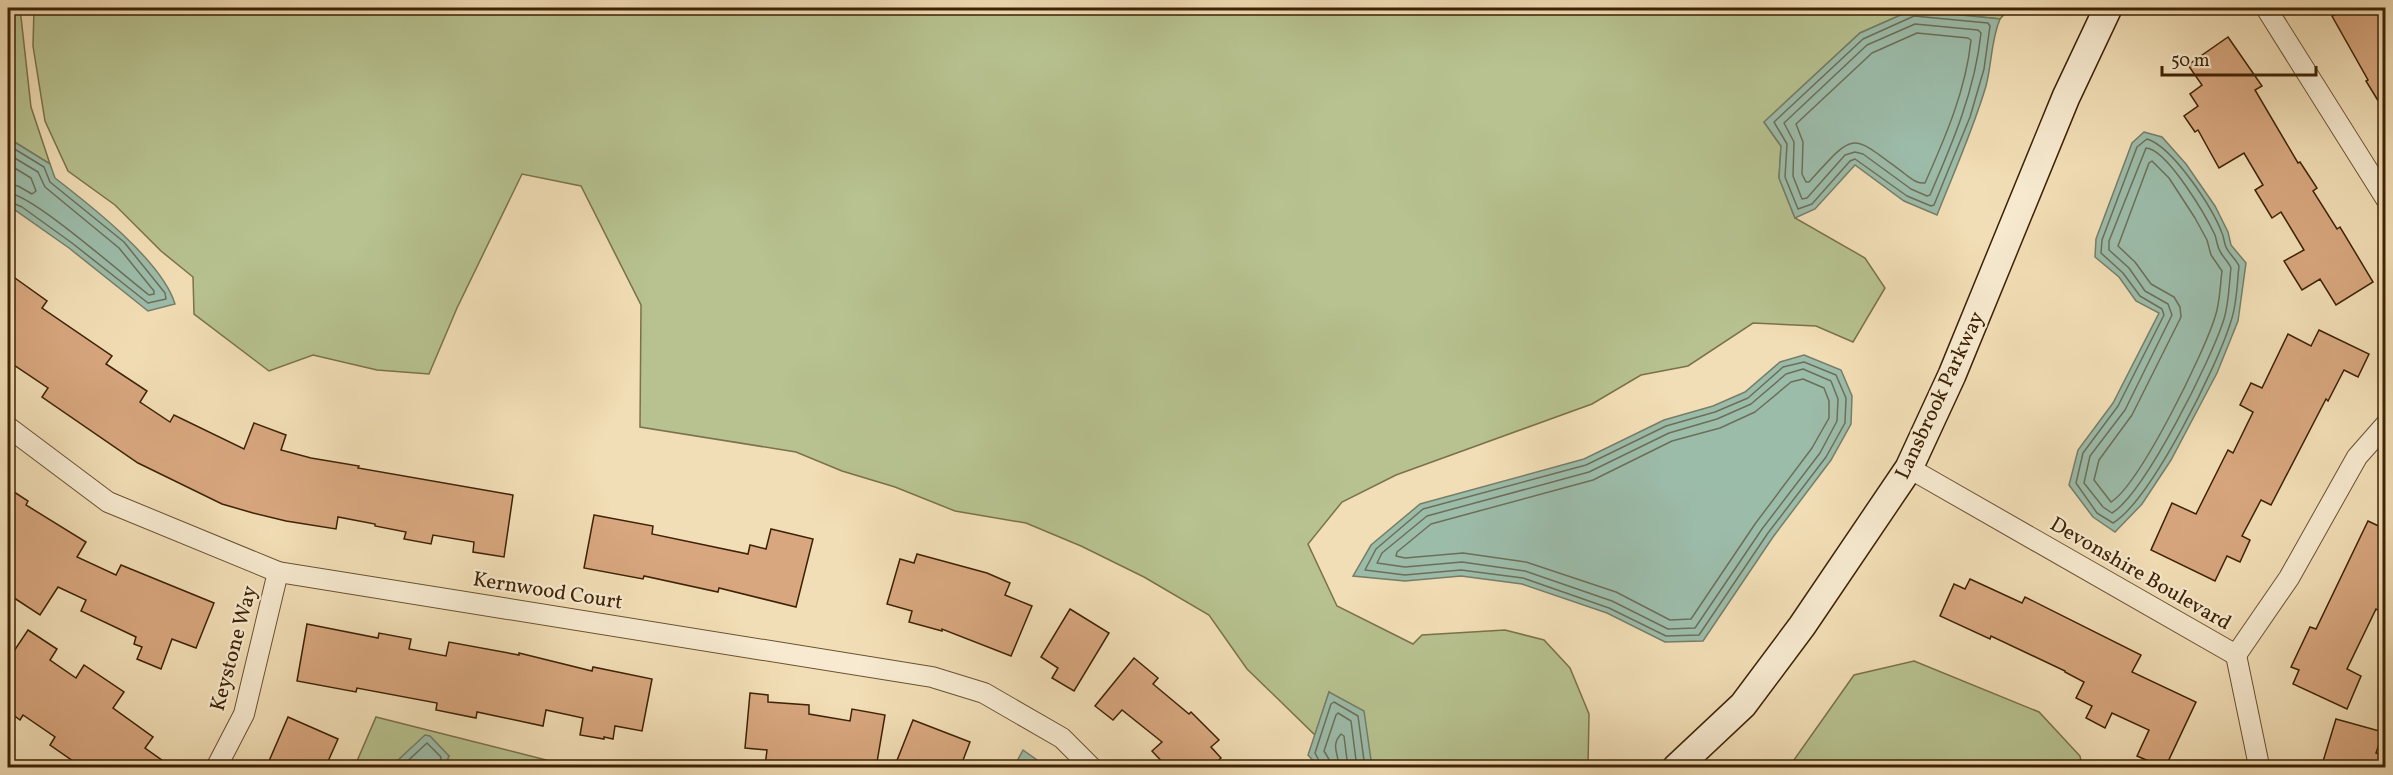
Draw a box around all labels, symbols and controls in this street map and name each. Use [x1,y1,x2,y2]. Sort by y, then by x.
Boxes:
scale bar [2162,39,2316,77]
text: 50 m [2171,49,2210,74]
street label: Lansbrook Parkway [1889,306,1992,484]
street label: Devonshire Boulevard [2044,511,2236,638]
street label: Kernwood Court [471,565,625,618]
street label: Keystone Way [204,582,265,714]

